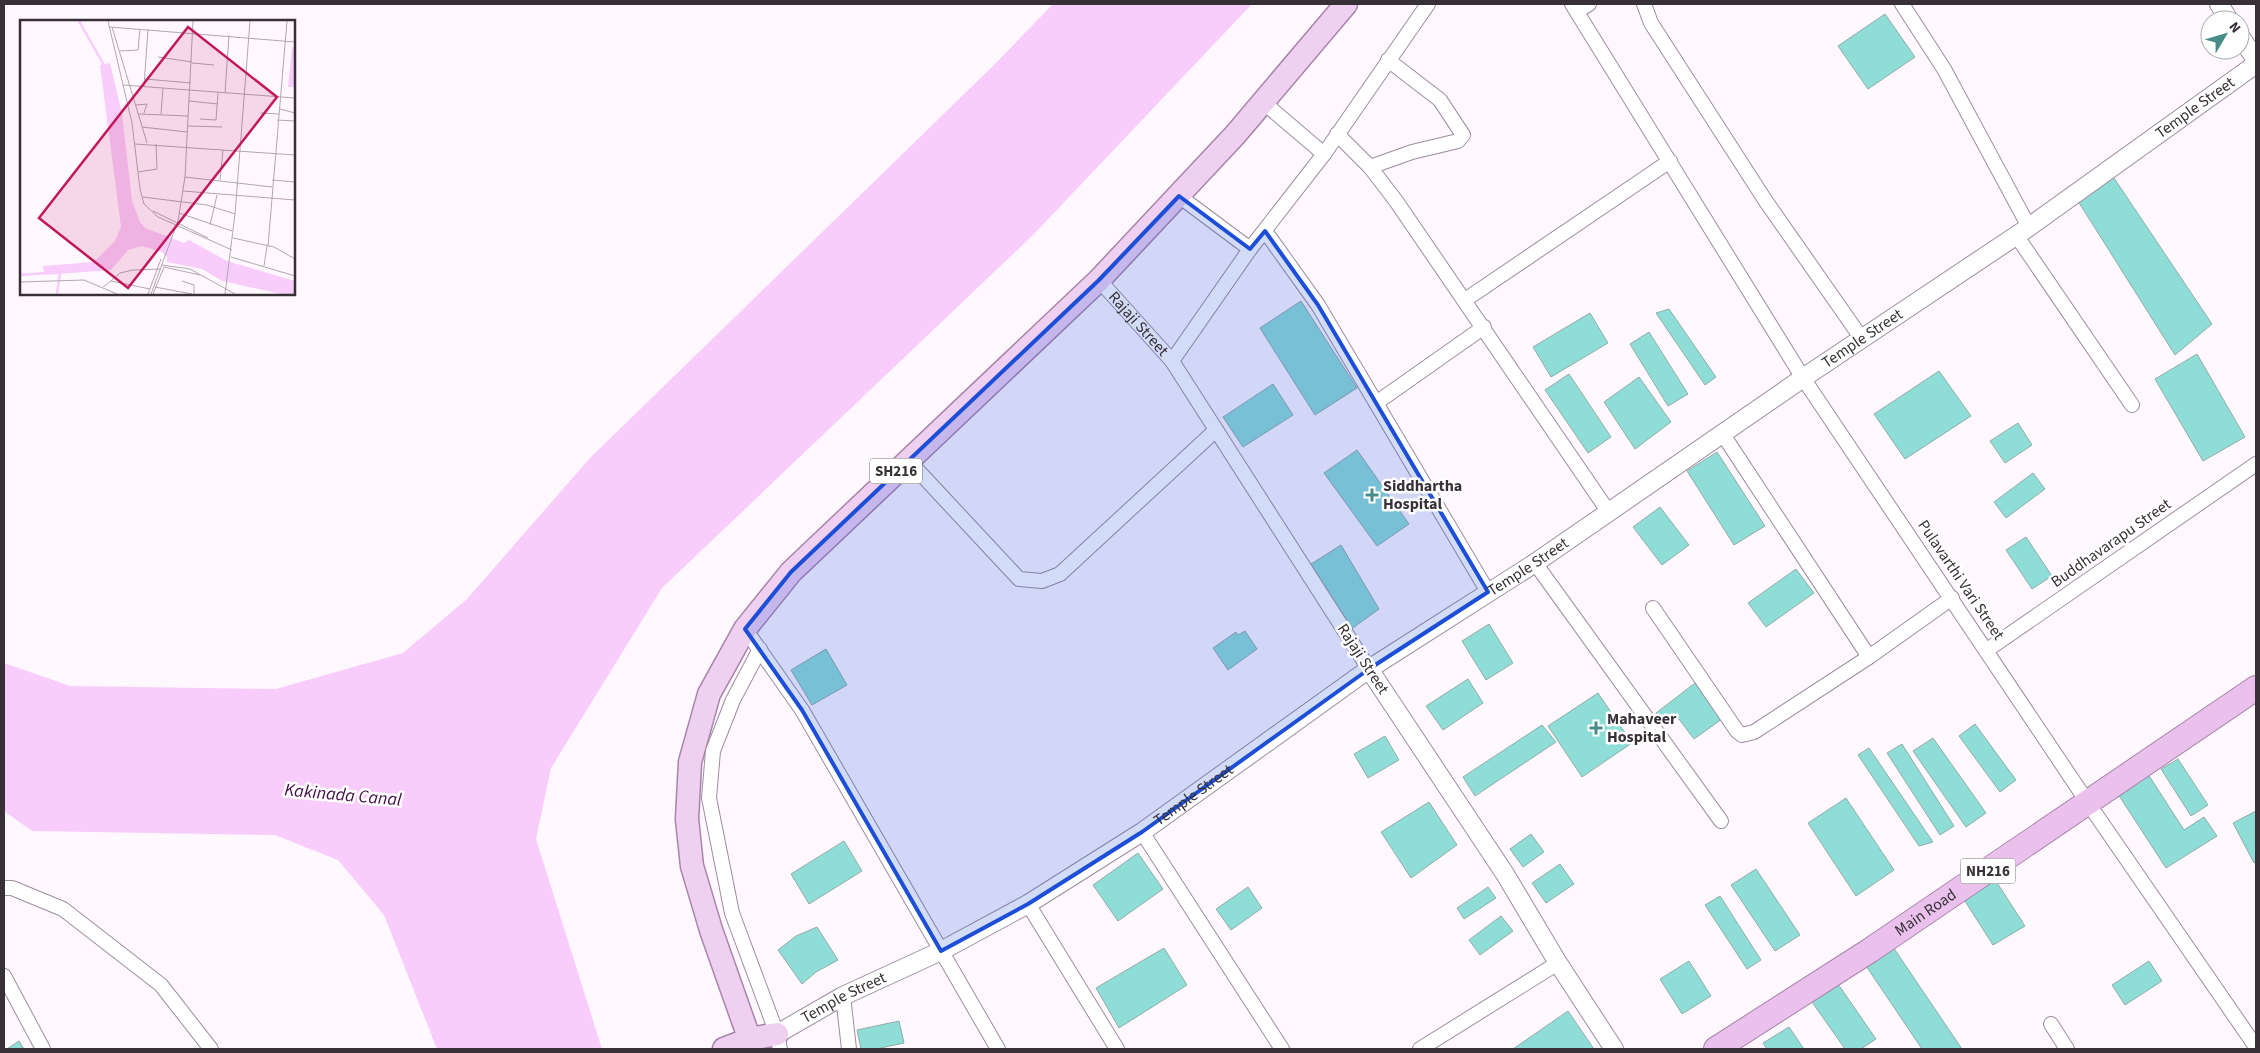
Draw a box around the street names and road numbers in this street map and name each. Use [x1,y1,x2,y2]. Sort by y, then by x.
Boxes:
street label: Temple Street [2151,71,2240,144]
street label: Rajaji Street [1103,287,1174,361]
street label: Temple Street [1817,303,1907,373]
road number: SH216 [870,458,922,484]
street label: Buddhavarapu Street [2047,493,2176,593]
street label: Pulavarthi Vari Street [1913,516,2010,645]
street label: Temple Street [1483,532,1573,602]
street label: Rajaji Street [1332,619,1394,699]
street label: Temple Street [1149,759,1238,831]
road number: NH216 [1960,858,2016,884]
street label: Main Road [1890,884,1961,941]
street label: Temple Street [797,966,890,1029]

